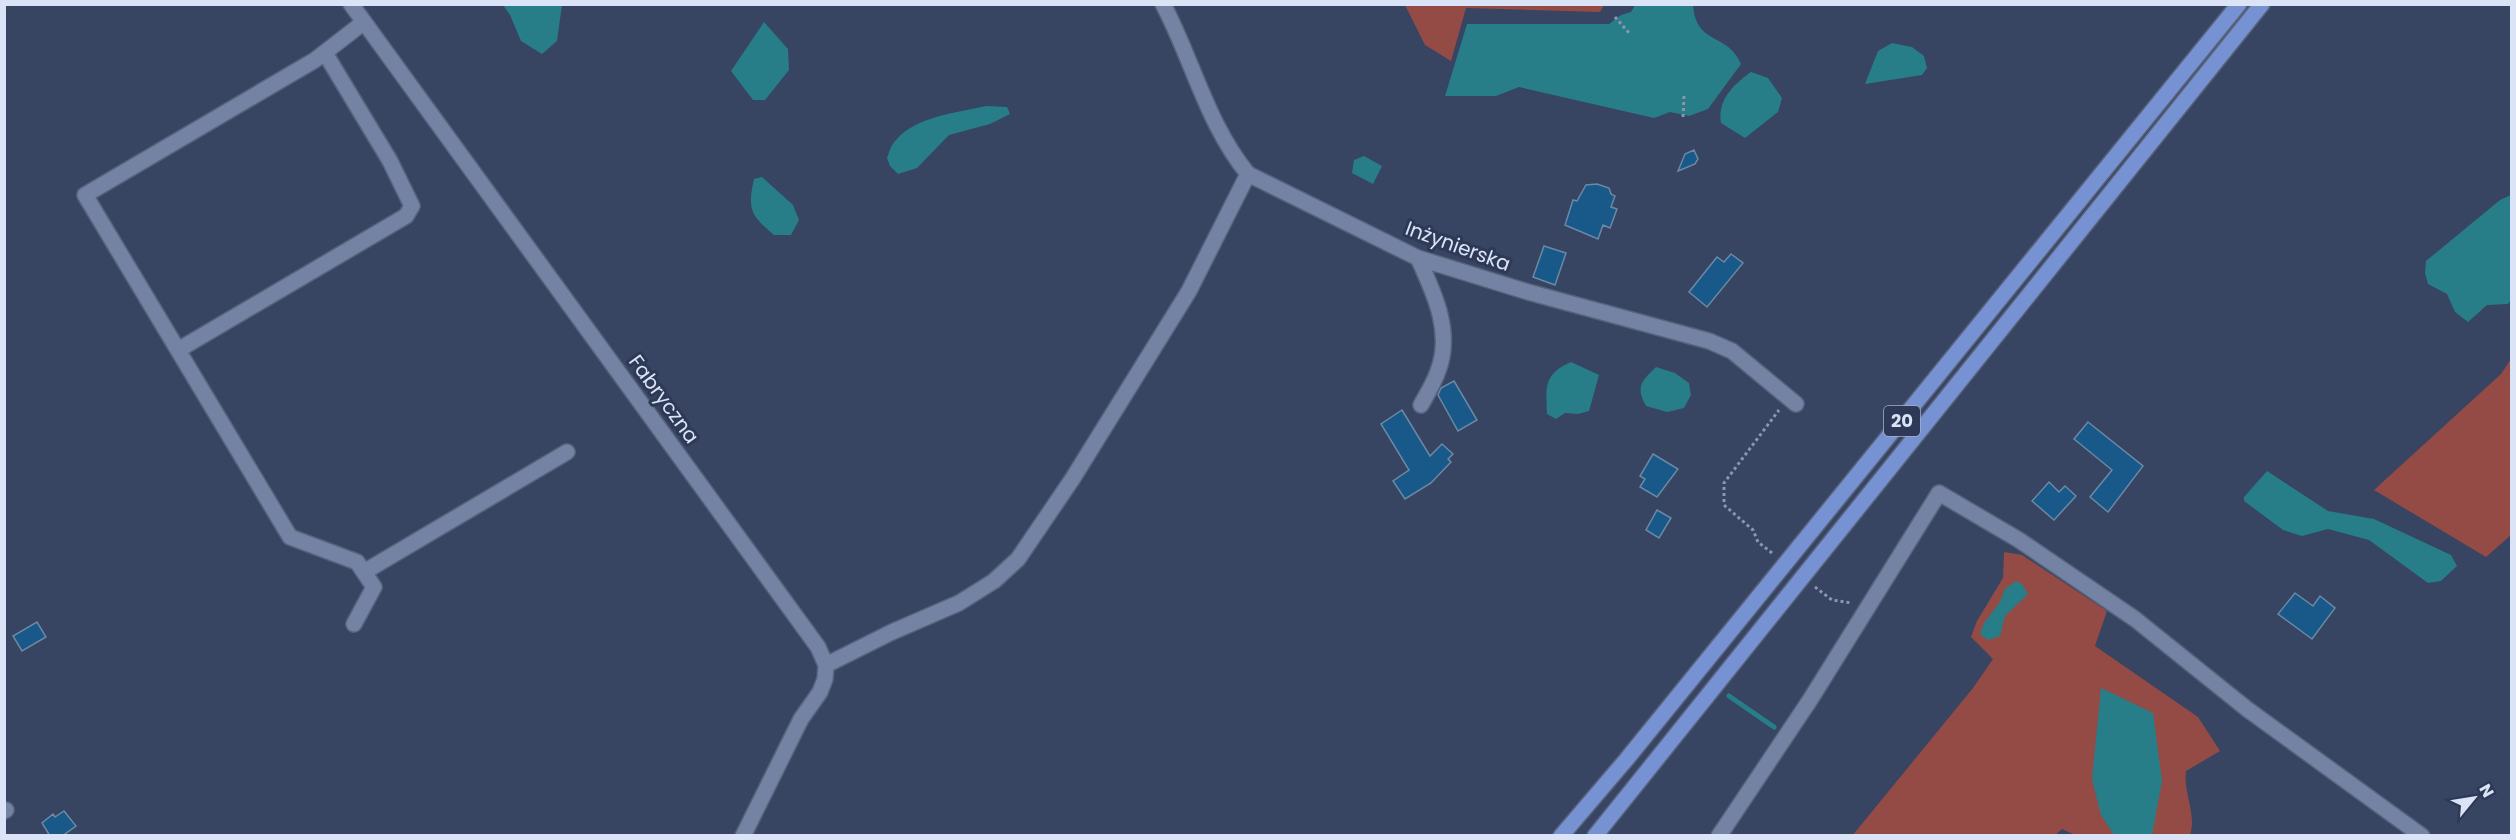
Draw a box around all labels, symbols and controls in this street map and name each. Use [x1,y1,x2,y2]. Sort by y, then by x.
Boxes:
street label: Inżynierska [1402,214,1514,278]
street label: Fabryczna [622,349,706,449]
road number: 20 [1884,406,1920,436]
north arrow [2444,768,2504,828]
text: N [2474,780,2500,802]

